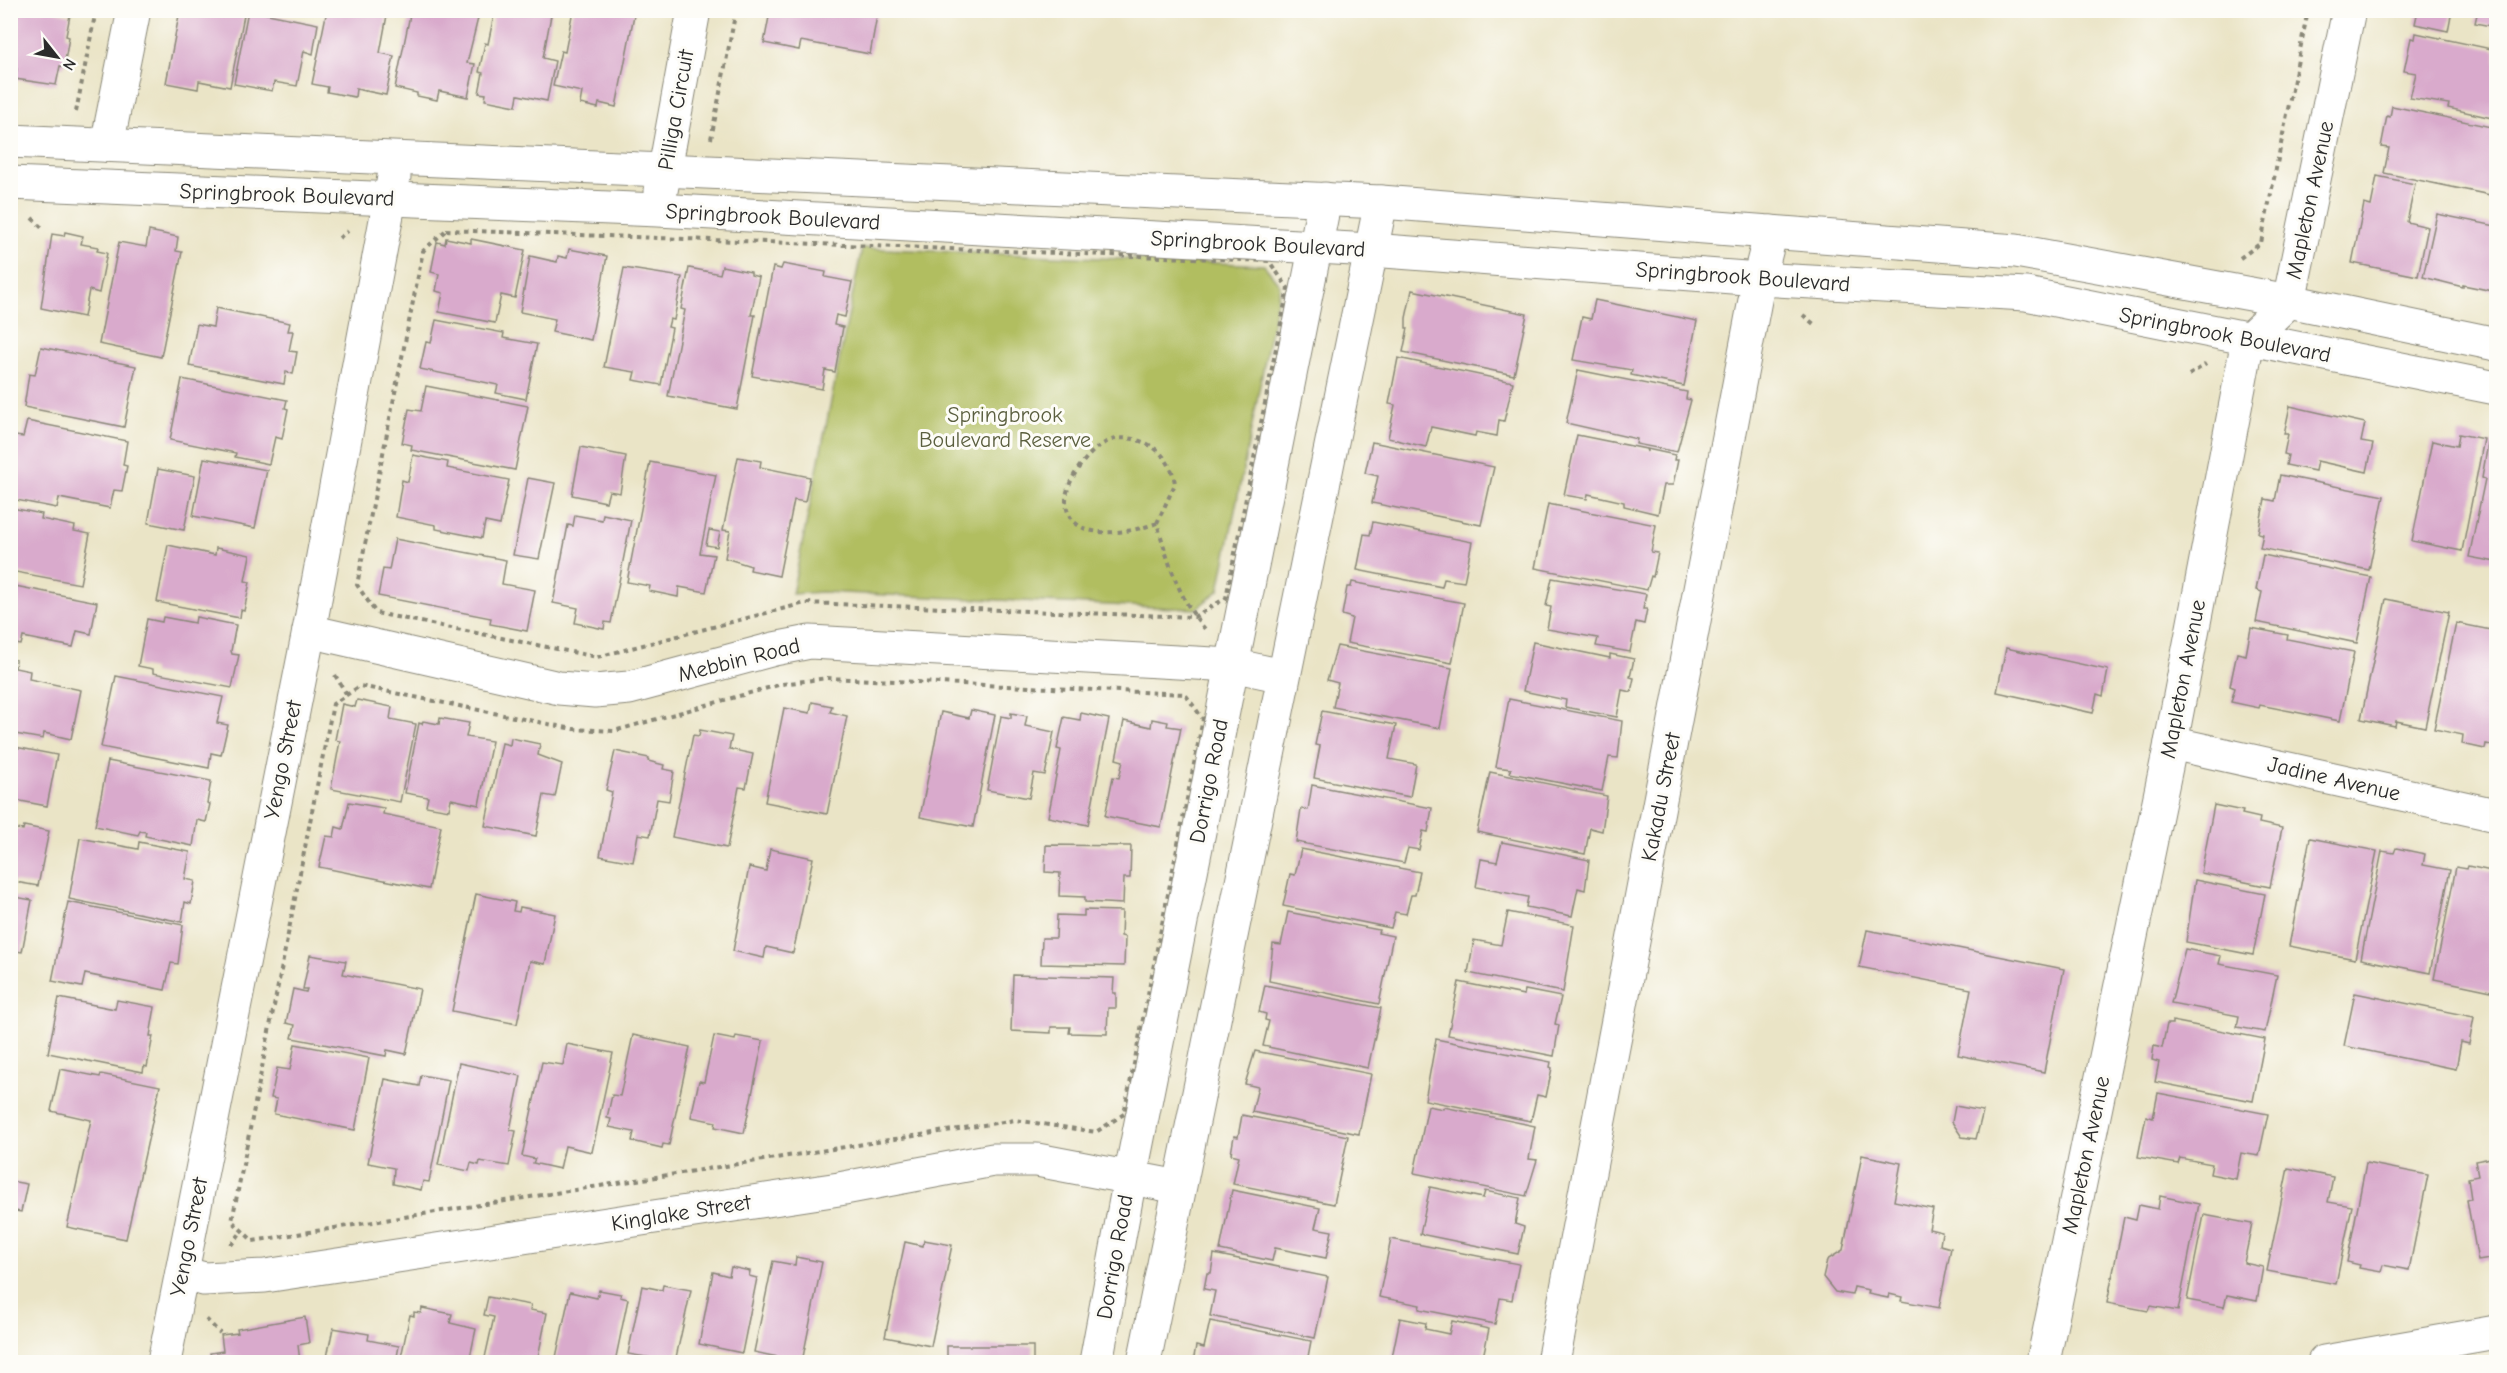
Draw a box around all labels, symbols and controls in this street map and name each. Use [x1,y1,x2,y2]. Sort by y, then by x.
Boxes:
north arrow [27,27,87,87]
street label: Pilliga Circuit [653,47,700,172]
text: N [59,55,79,73]
street label: Mapleton Avenue [2281,119,2339,281]
street label: Springbrook Boulevard [179,178,395,212]
street label: Springbrook Boulevard [665,198,881,236]
street label: Springbrook Boulevard [1150,225,1366,263]
street label: Springbrook Boulevard [1635,257,1851,297]
street label: Springbrook Boulevard [2117,302,2333,368]
park label: Springbrook Boulevard Reserve [919,402,1091,453]
street label: Mapleton Avenue [2155,597,2211,761]
street label: Mebbin Road [675,632,803,688]
street label: Yengo Street [259,698,307,822]
street label: Dorrigo Road [1184,717,1234,845]
street label: Kakadu Street [1636,730,1686,864]
street label: Jadine Avenue [2265,751,2403,807]
street label: Mapleton Avenue [2057,1074,2115,1236]
street label: Yengo Street [165,1175,213,1299]
street label: Kinglake Street [609,1189,753,1237]
street label: Dorrigo Road [1091,1193,1139,1321]

